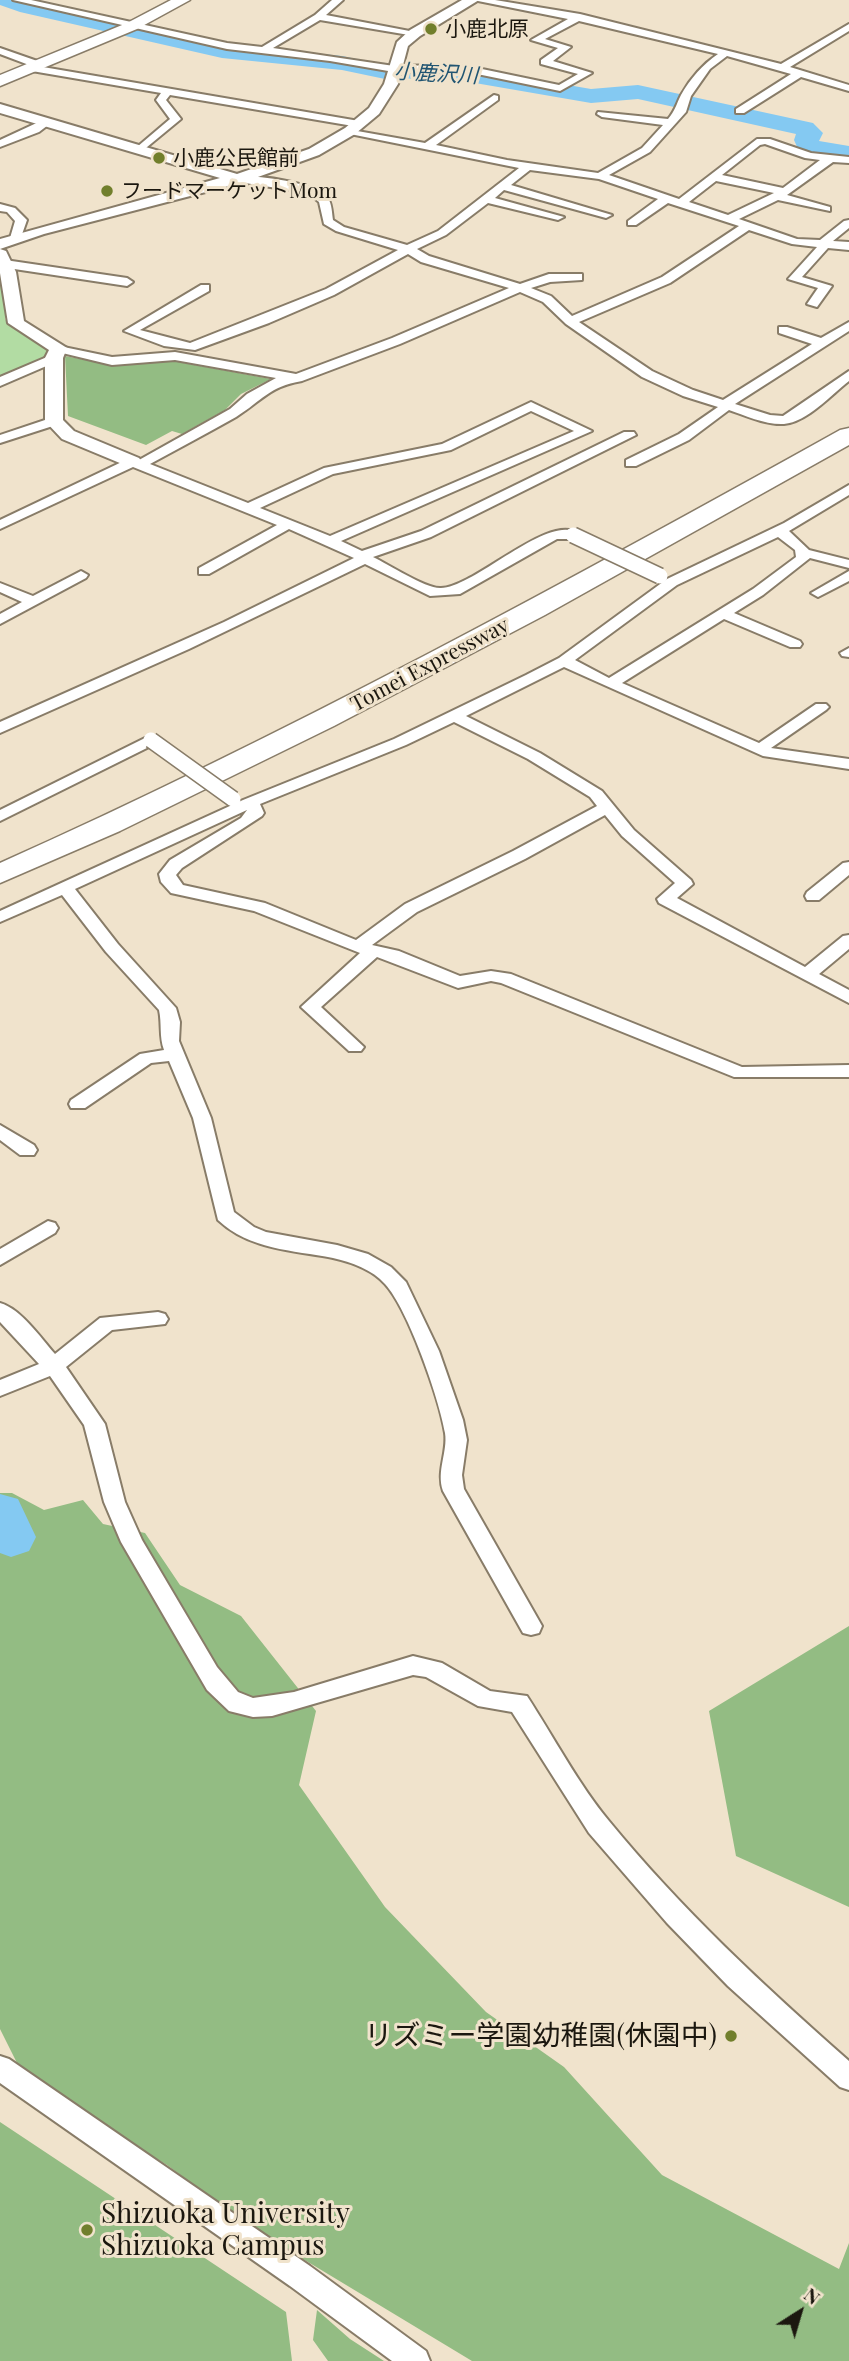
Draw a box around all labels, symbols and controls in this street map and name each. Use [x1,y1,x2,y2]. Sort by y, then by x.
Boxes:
place label: 小鹿北原 [445,16,529,42]
marker: 小鹿北原 [423,21,439,37]
water label: 小鹿沢川 [393,59,479,89]
place label: 小鹿公民館前 [173,145,299,171]
marker: 小鹿公民館前 [151,150,167,166]
place label: フードマーケットMom [121,178,337,204]
marker: フードマーケットMom [99,183,115,199]
street label: Tomei Expressway [347,613,513,717]
place label: リズミー学園幼稚園(休園中) [365,2019,717,2053]
marker: リズミー学園幼稚園(休園中) [723,2028,739,2044]
place label: Shizuoka University Shizuoka Campus [101,2197,350,2263]
marker: Shizuoka University Shizuoka Campus [79,2222,95,2238]
north arrow [765,2277,835,2347]
text: N [799,2281,826,2310]

